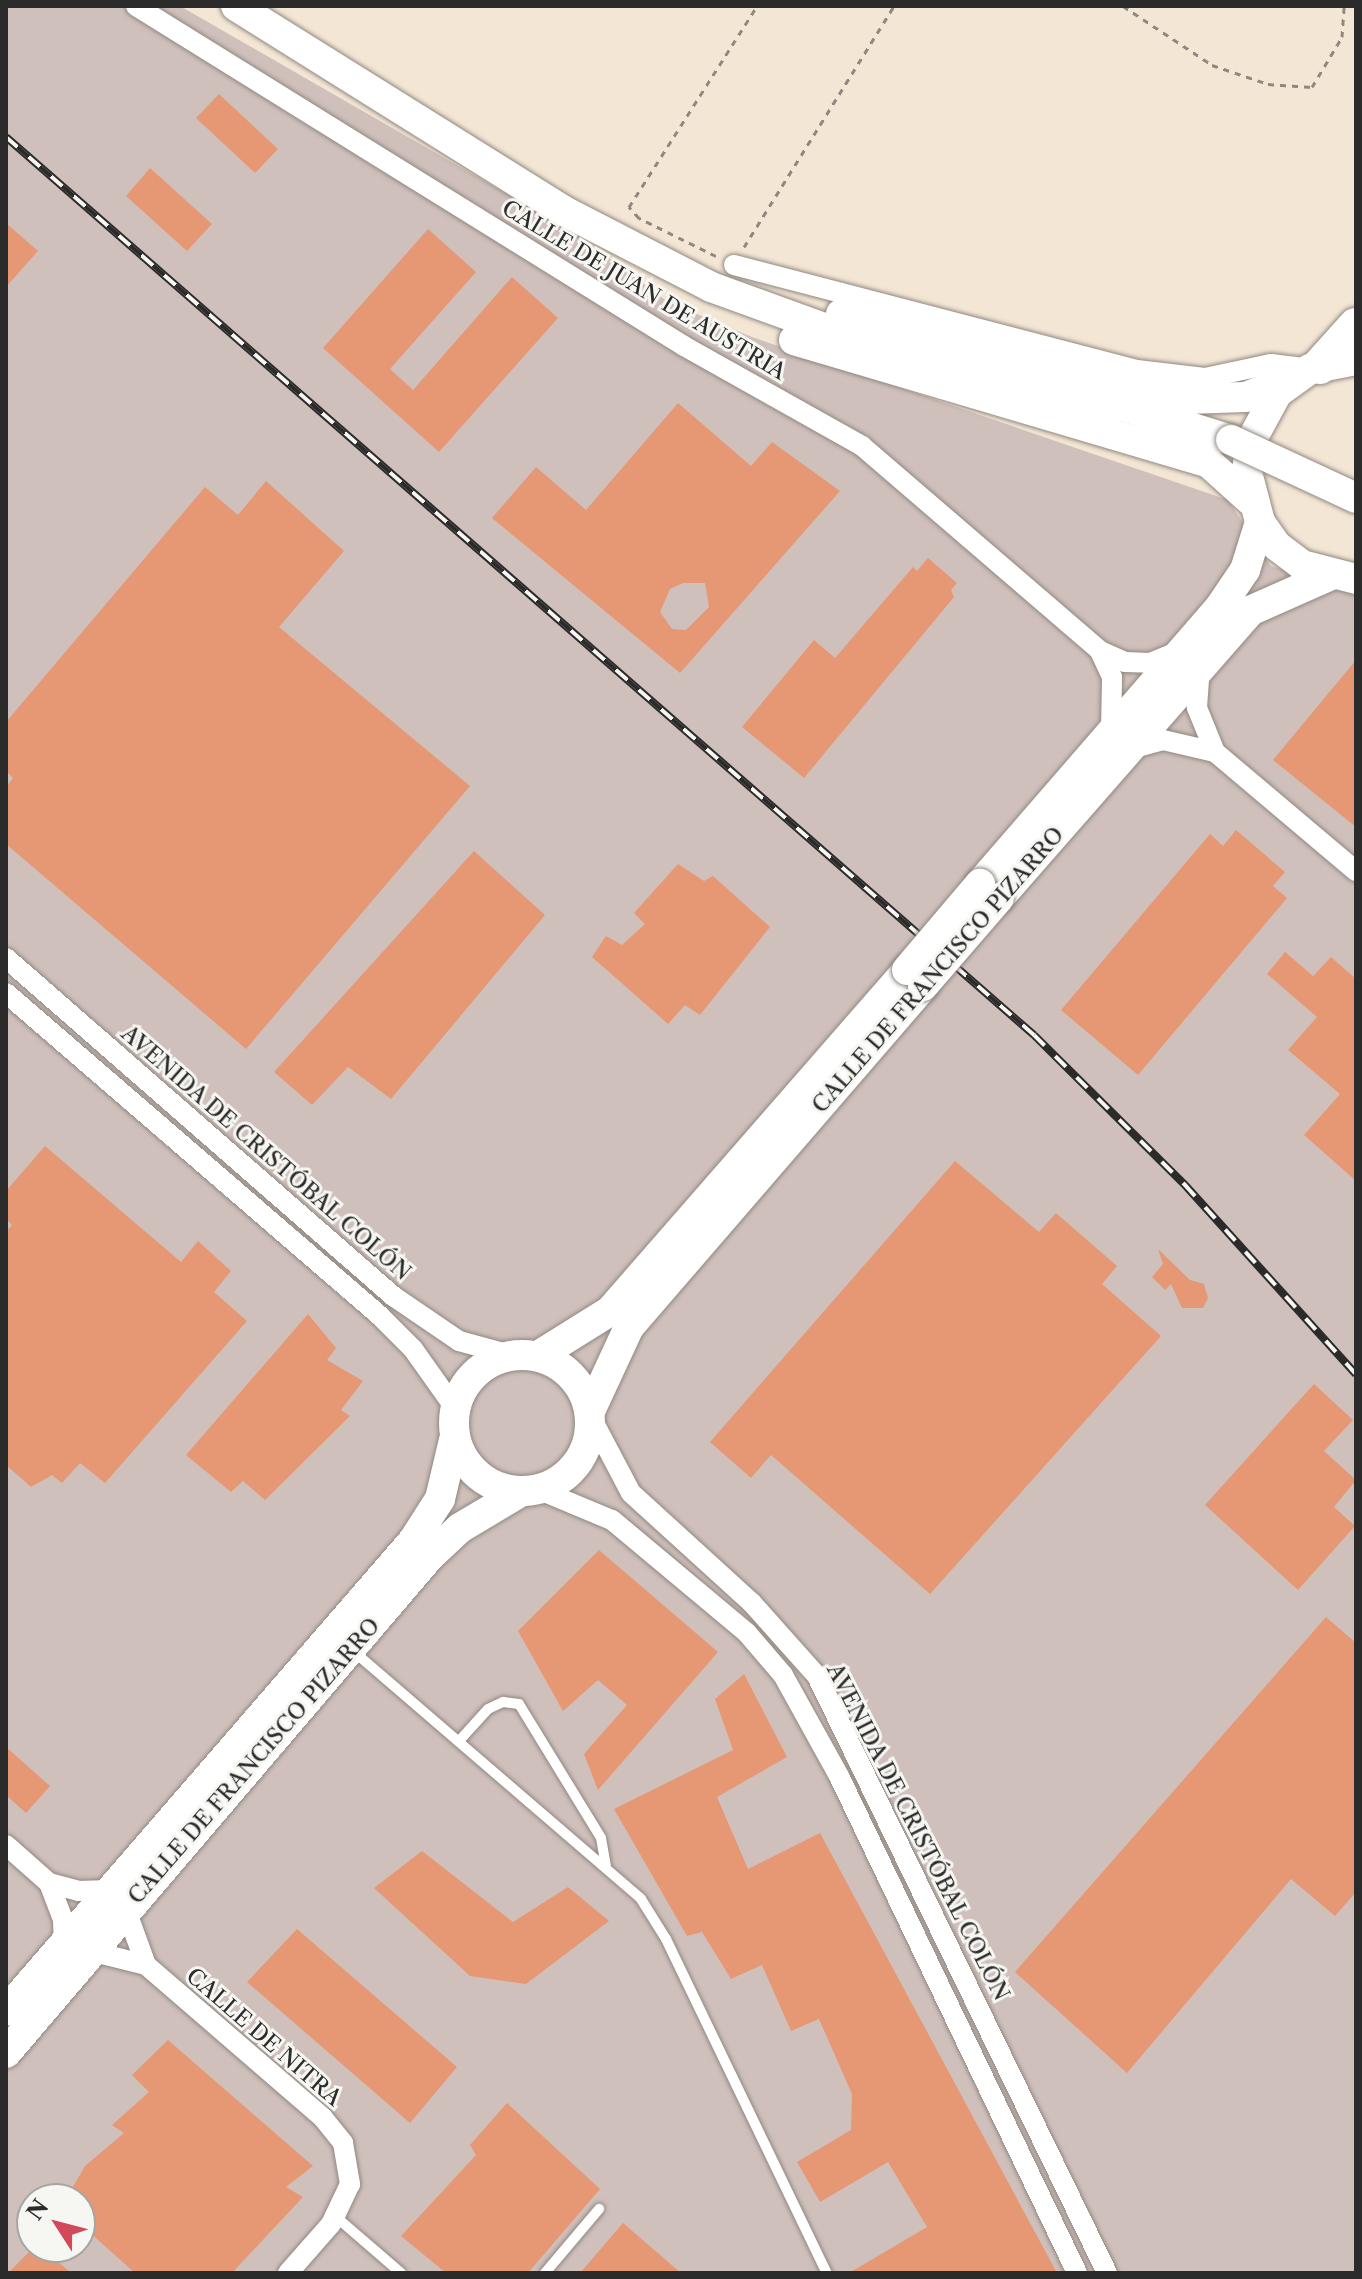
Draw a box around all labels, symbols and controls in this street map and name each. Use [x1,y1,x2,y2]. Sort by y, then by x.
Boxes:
street label: CALLE DE JUAN DE AUSTRIA [497,194,791,386]
street label: CALLE DE FRANCISCO PIZARRO [807,822,1069,1118]
street label: AVENIDA DE CRISTÓBAL COLÓN [115,1020,417,1286]
street label: CALLE DE FRANCISCO PIZARRO [123,1613,385,1909]
street label: AVENIDA DE CRISTÓBAL COLÓN [821,1658,1015,2006]
street label: CALLE DE NITRA [181,1962,347,2112]
north arrow [16,2183,96,2263]
text: N [21,2194,54,2225]

